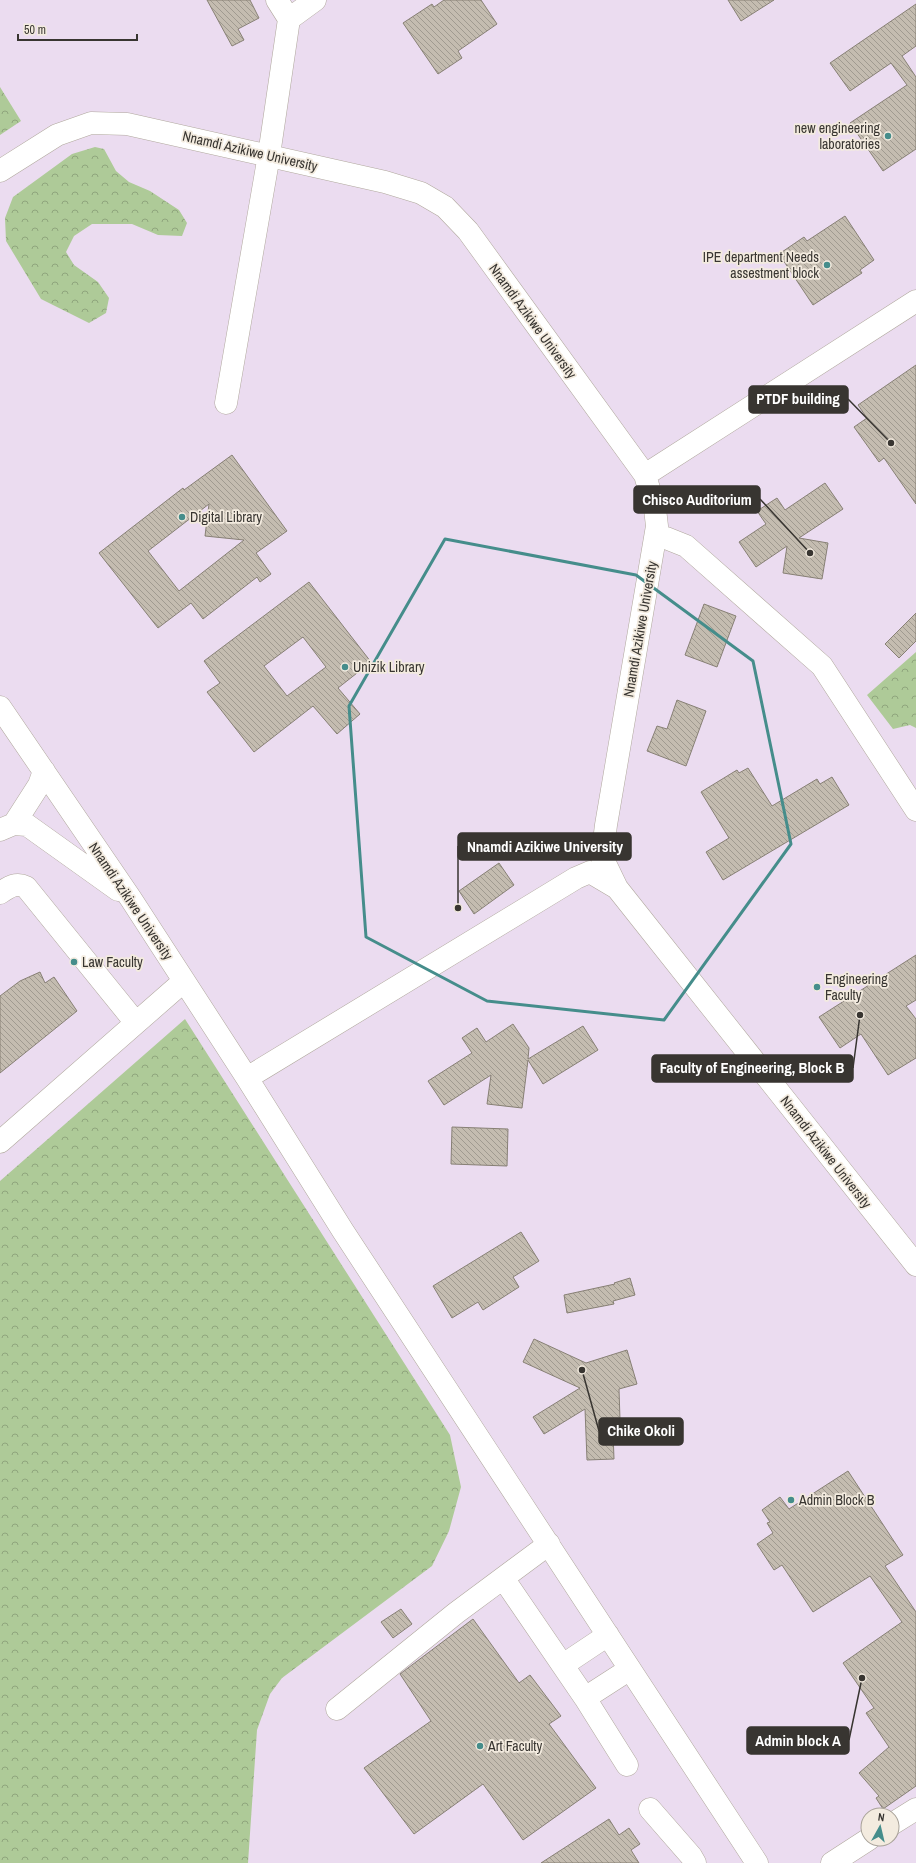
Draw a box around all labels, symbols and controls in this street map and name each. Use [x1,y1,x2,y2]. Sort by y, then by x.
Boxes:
scale bar [18,16,137,42]
text: 50 m [24,22,46,38]
place label: new engineering laboratories [794,119,881,153]
street label: Nnamdi Azikiwe University [181,127,319,175]
marker: new engineering laboratories [883,131,893,141]
place label: IPE department Needs assestment block [703,248,819,282]
street label: Nnamdi Azikiwe University [485,260,581,382]
marker: IPE department Needs assestment block [822,260,832,270]
callout: PTDF building [749,386,848,413]
text: PTDF building [756,388,840,409]
callout: Chisco Auditorium [634,486,760,513]
text: Chisco Auditorium [642,489,752,510]
place label: Digital Library [190,508,262,526]
marker: Digital Library [177,512,187,522]
street label: Nnamdi Azikiwe University [619,559,661,698]
place label: Unizik Library [353,658,425,676]
marker: Unizik Library [340,662,350,672]
callout: Nnamdi Azikiwe University [458,833,631,860]
text: Nnamdi Azikiwe University [467,836,623,857]
street label: Nnamdi Azikiwe University [85,839,177,963]
place label: Law Faculty [82,953,143,971]
marker: Law Faculty [69,957,79,967]
place label: Engineering Faculty [825,970,888,1004]
marker: Engineering Faculty [812,982,822,992]
callout: Faculty of Engineering, Block B [652,1055,853,1082]
text: Faculty of Engineering, Block B [660,1057,844,1078]
street label: Nnamdi Azikiwe University [776,1092,876,1212]
callout: Chike Okoli [599,1418,683,1445]
text: Chike Okoli [607,1420,675,1441]
place label: Admin Block B [798,1491,875,1509]
marker: Admin Block B [786,1495,796,1505]
callout: Admin block A [747,1727,849,1754]
text: Admin block A [755,1730,841,1751]
place label: Art Faculty [487,1737,543,1755]
marker: Art Faculty [475,1741,485,1751]
north arrow [860,1807,900,1847]
text: N [877,1810,886,1824]

